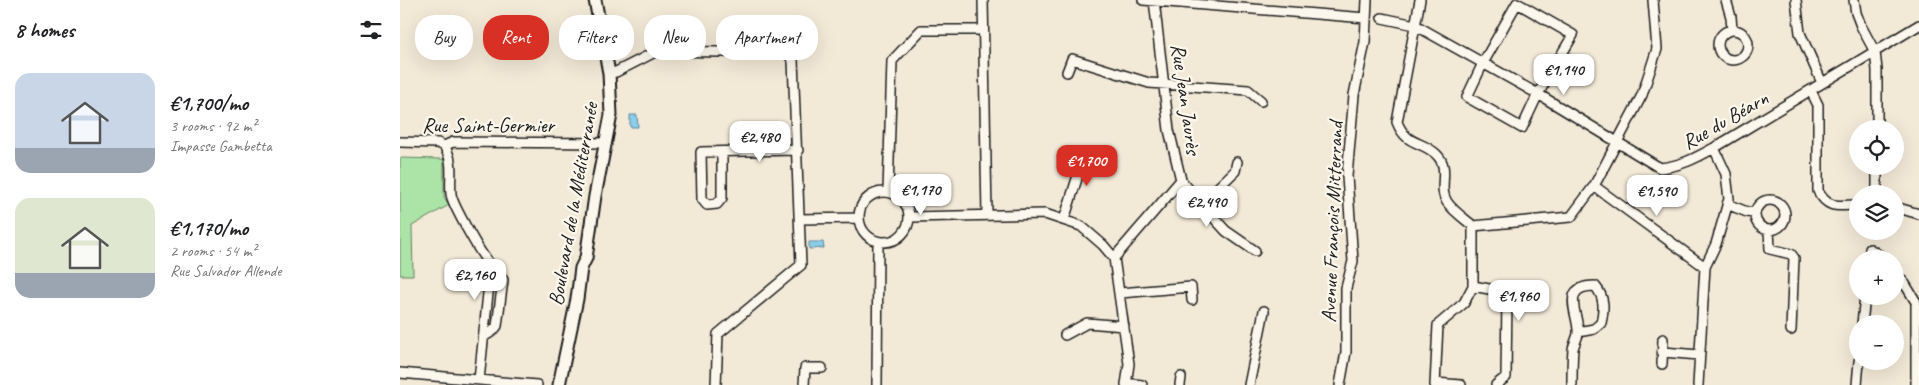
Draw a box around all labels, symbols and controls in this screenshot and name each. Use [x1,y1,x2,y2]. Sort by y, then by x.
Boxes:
chip: Buy [415,15,473,60]
chip: Rent [483,15,549,60]
chip: Filters [559,15,634,60]
chip: New [644,15,706,60]
chip: Apartment [716,15,818,60]
icon: filters [357,16,385,44]
text: 8 homes [15,17,74,43]
street label: Rue Jean Jaurès [1165,42,1207,158]
pin: €1,140 [1523,54,1605,96]
text: €1,140 [1544,60,1584,80]
street label: Rue du Béarn [1677,85,1773,155]
text: €1,700/mo [170,90,248,116]
icon: home [55,93,115,153]
street label: Boulevard de la Méditerranée [542,98,604,308]
street label: Rue Saint-Germier [422,112,555,138]
text: 3 rooms · 92 m² [170,116,256,136]
street label: Avenue François Mitterrand [1315,117,1349,323]
pin: €2,480 [719,120,801,163]
map controls [1849,120,1904,370]
button: locate [1849,120,1904,175]
text: €2,480 [740,127,780,147]
text: Impasse Gambetta [170,136,272,156]
pin: €1,700 [1046,144,1128,187]
text: €1,700 [1067,151,1107,171]
pin: €1,170 [880,174,962,216]
pin: €1,590 [1616,174,1698,217]
text: €1,170 [901,180,941,200]
text: €1,590 [1638,181,1676,201]
button: layers [1849,185,1904,240]
pin: €2,490 [1166,186,1248,228]
text: €2,490 [1188,192,1226,212]
text: €1,170/mo [170,215,248,241]
icon: home [55,218,115,278]
text: 2 rooms · 54 m² [170,241,256,261]
button: + [1849,250,1904,305]
pin: €2,160 [434,258,516,301]
text: Rue Salvador Allende [170,261,281,281]
text: €2,160 [455,265,495,285]
pin: €1,960 [1478,280,1560,322]
text: €1,960 [1499,286,1539,306]
button: − [1849,315,1904,370]

